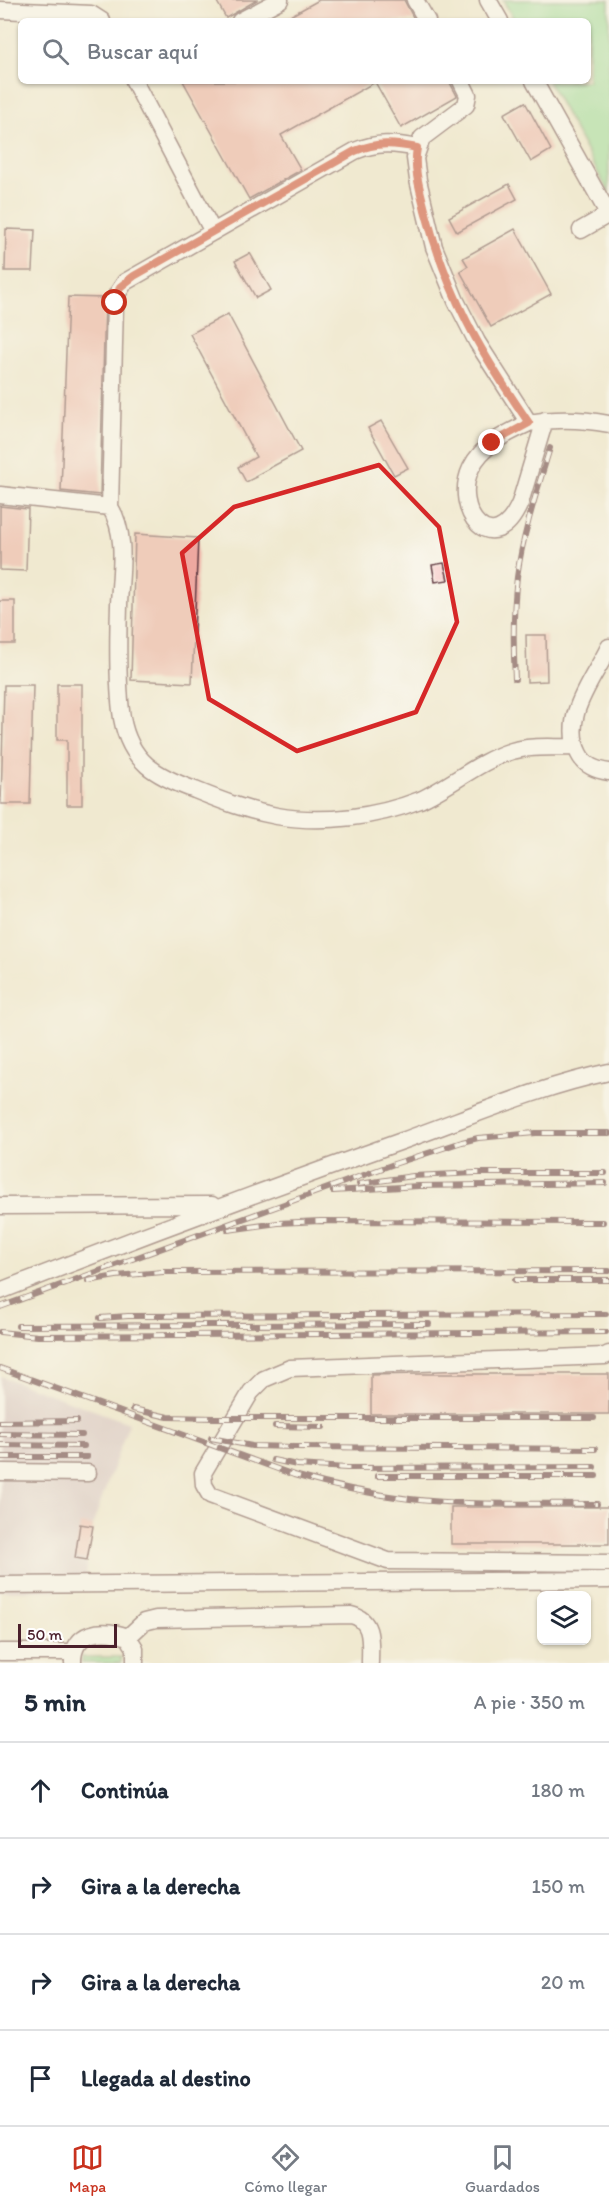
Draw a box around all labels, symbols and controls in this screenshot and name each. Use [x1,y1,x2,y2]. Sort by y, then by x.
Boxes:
search box [18,18,591,84]
icon: search [39,35,72,68]
text: Buscar aquí [87,38,198,65]
route start [101,289,127,315]
route end [478,429,504,455]
map controls [537,1591,591,1645]
button: layers [537,1591,591,1645]
scale bar [18,1621,117,1648]
text: 50 m [27,1625,62,1644]
text: 5 min [24,1686,86,1718]
text: A pie · 350 m [474,1690,585,1714]
icon: ahead [24,1774,57,1807]
text: Continúa [81,1777,169,1804]
text: 180 m [531,1778,585,1802]
icon: right [24,1870,57,1903]
text: Gira a la derecha [81,1873,240,1900]
text: 150 m [532,1874,585,1898]
icon: right [24,1966,57,1999]
text: Gira a la derecha [81,1969,240,1996]
text: 20 m [541,1970,585,1994]
icon: arrive [24,2062,57,2095]
text: Llegada al destino [81,2065,251,2092]
tab: Mapa [69,2141,106,2196]
tab: Cómo llegar [244,2141,327,2196]
tab: Guardados [465,2141,540,2196]

